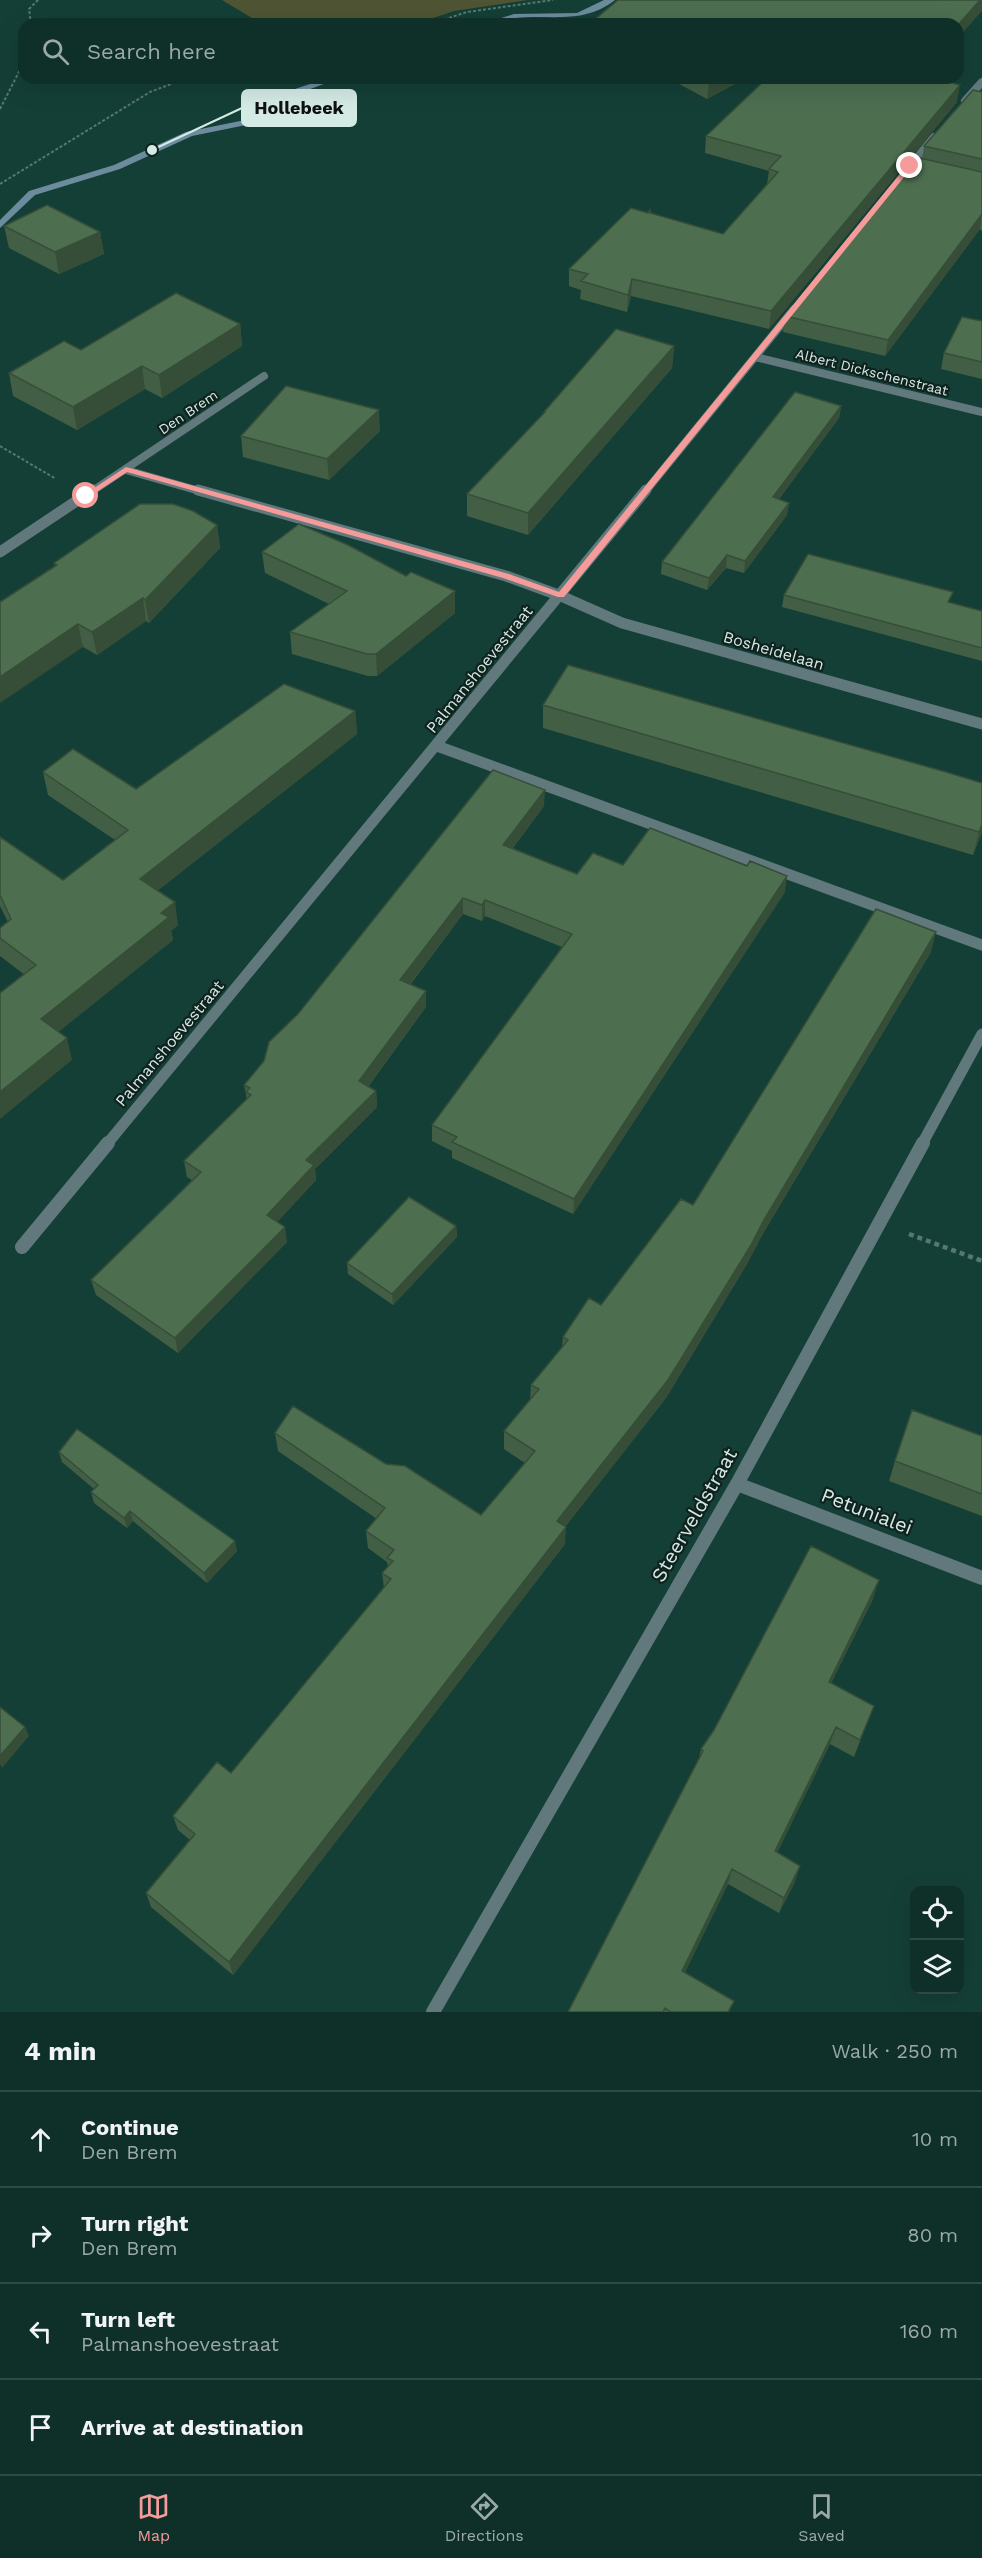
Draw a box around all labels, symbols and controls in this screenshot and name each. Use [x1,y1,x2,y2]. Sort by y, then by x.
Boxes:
search box [18,18,964,84]
icon: search [39,35,72,68]
text: Search here [87,39,216,64]
callout: Hollebeek [242,90,356,126]
text: Hollebeek [254,97,345,118]
route end [896,152,922,178]
street label: Albert Dickschenstraat [794,345,950,399]
street label: Den Brem [155,386,221,438]
route start [72,482,98,508]
street label: Palmanshoevestraat [422,602,537,737]
street label: Bosheidelaan [721,627,826,674]
street label: Palmanshoevestraat [111,976,228,1110]
street label: Steerveldstraat [646,1443,742,1586]
street label: Petunialei [818,1483,916,1539]
map controls [910,1886,964,1994]
button: locate [910,1886,964,1940]
button: layers [910,1940,964,1994]
text: 4 min [24,2036,96,2066]
text: Walk · 250 m [831,2039,958,2063]
text: Continue [81,2115,179,2140]
icon: ahead [24,2123,57,2156]
text: 10 m [912,2127,958,2151]
text: Den Brem [81,2140,178,2164]
text: Turn right [81,2211,188,2236]
icon: right [24,2219,57,2252]
text: 80 m [907,2223,958,2247]
text: Den Brem [81,2236,178,2260]
text: Turn left [81,2307,175,2332]
icon: left [24,2315,57,2348]
text: 160 m [900,2319,958,2343]
text: Palmanshoevestraat [81,2332,279,2356]
icon: arrive [24,2411,57,2444]
text: Arrive at destination [81,2415,304,2440]
tab: Map [137,2490,170,2545]
tab: Directions [445,2490,524,2545]
tab: Saved [798,2490,845,2545]

